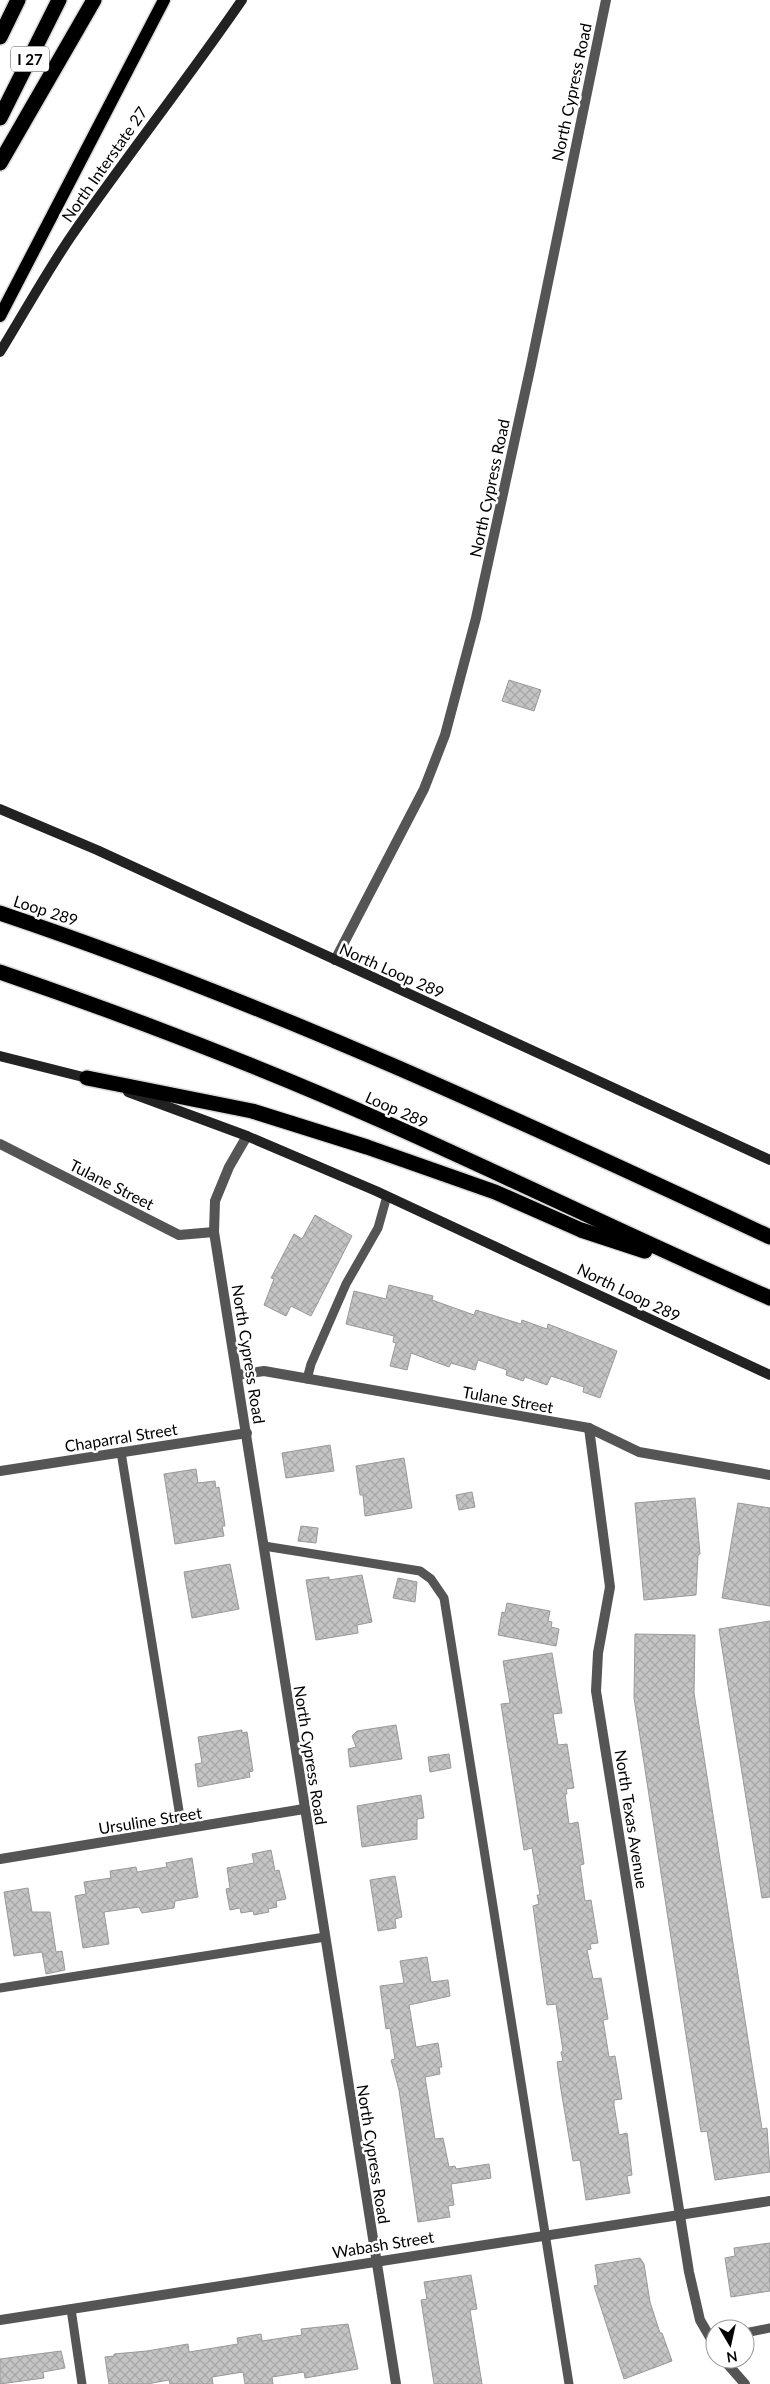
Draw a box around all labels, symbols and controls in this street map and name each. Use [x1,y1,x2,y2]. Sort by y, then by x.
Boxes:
street label: North Cypress Road [547,21,595,163]
road number: I 27 [11,46,49,72]
street label: North Interstate 27 [57,103,151,225]
street label: North Cypress Road [465,417,513,559]
street label: Loop 289 [11,891,81,929]
street label: North Loop 289 [337,938,447,1002]
street label: Loop 289 [363,1087,431,1131]
street label: Tulane Street [67,1155,158,1213]
street label: North Loop 289 [574,1259,684,1325]
street label: North Cypress Road [229,1283,269,1425]
street label: Tulane Street [461,1382,555,1416]
street label: Chaparral Street [63,1419,179,1455]
street label: North Cypress Road [291,1684,331,1826]
street label: North Texas Avenue [612,1748,652,1890]
street label: Ursuline Street [97,1802,203,1838]
street label: North Cypress Road [354,2083,394,2225]
street label: Wabash Street [331,2227,435,2261]
north arrow [705,2319,755,2369]
text: N [725,2348,739,2367]

